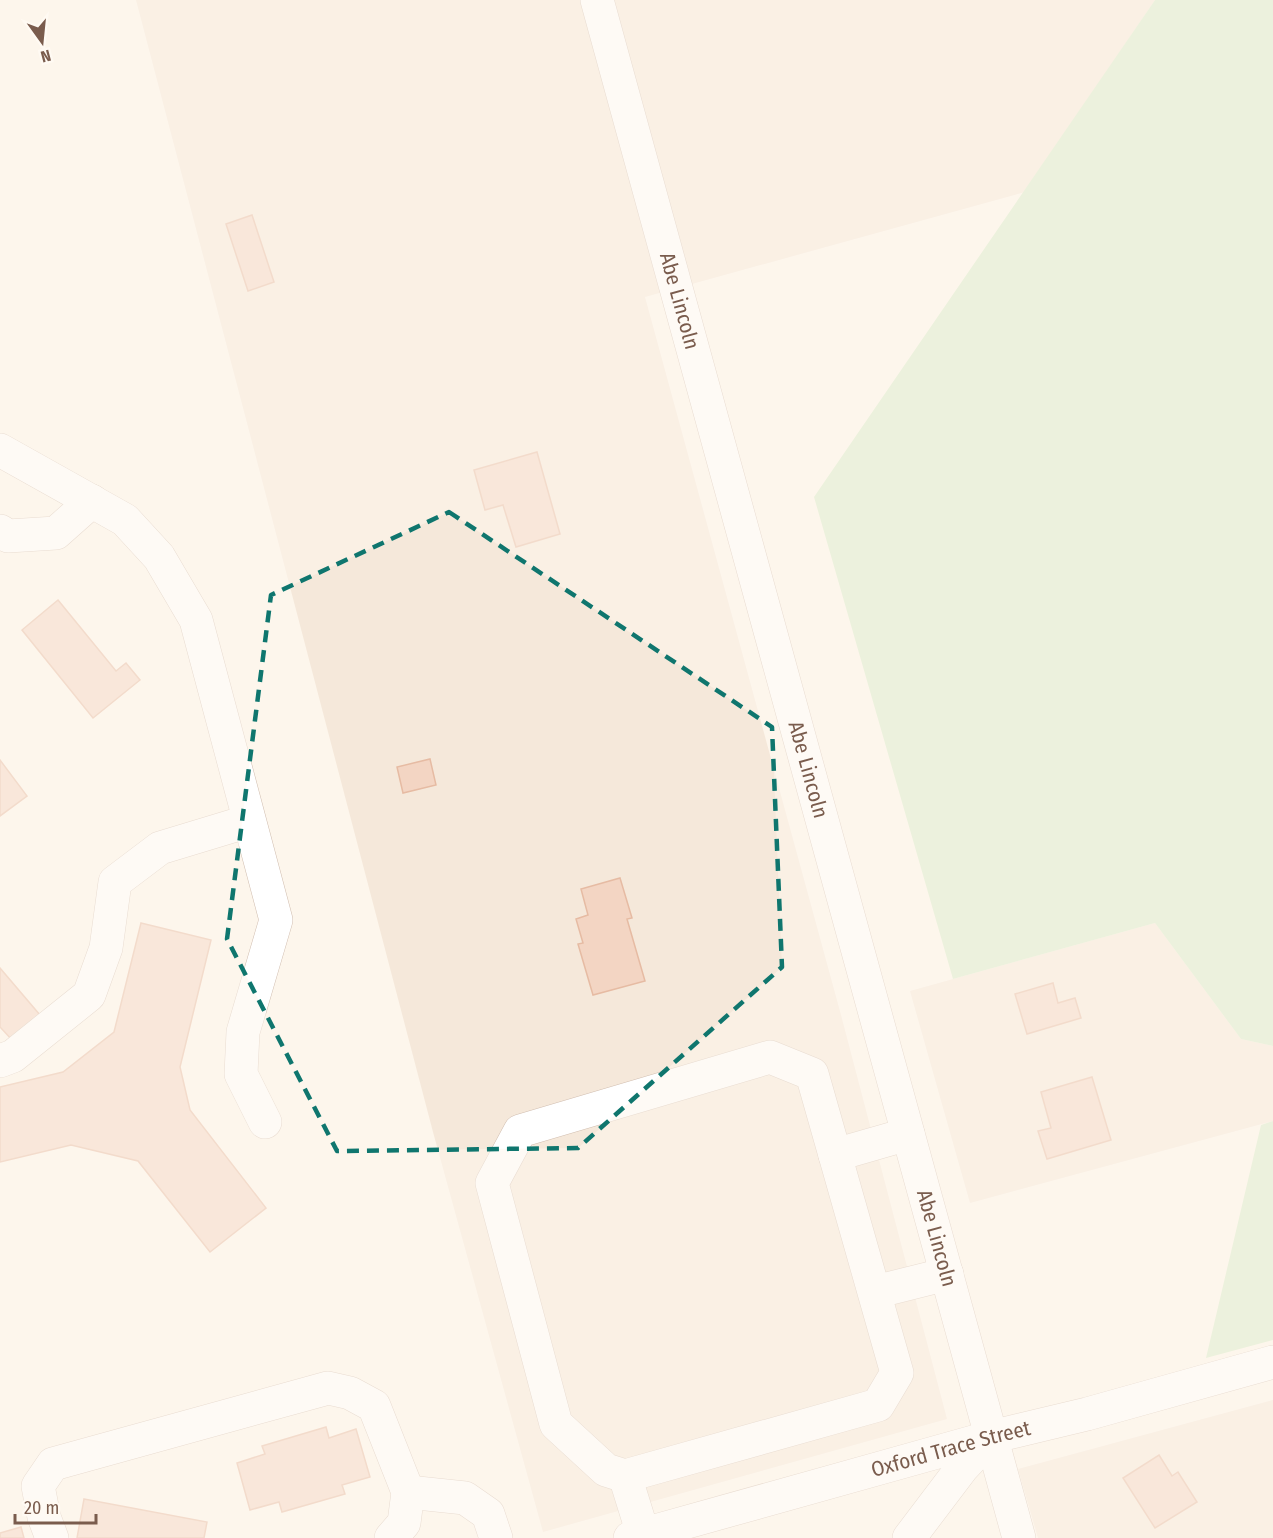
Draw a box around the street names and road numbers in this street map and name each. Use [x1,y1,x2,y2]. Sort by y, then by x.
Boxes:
street label: Abe Lincoln [654,249,705,352]
street label: Abe Lincoln [782,718,834,821]
street label: Abe Lincoln [911,1187,962,1290]
street label: Oxford Trace Street [868,1415,1033,1483]

